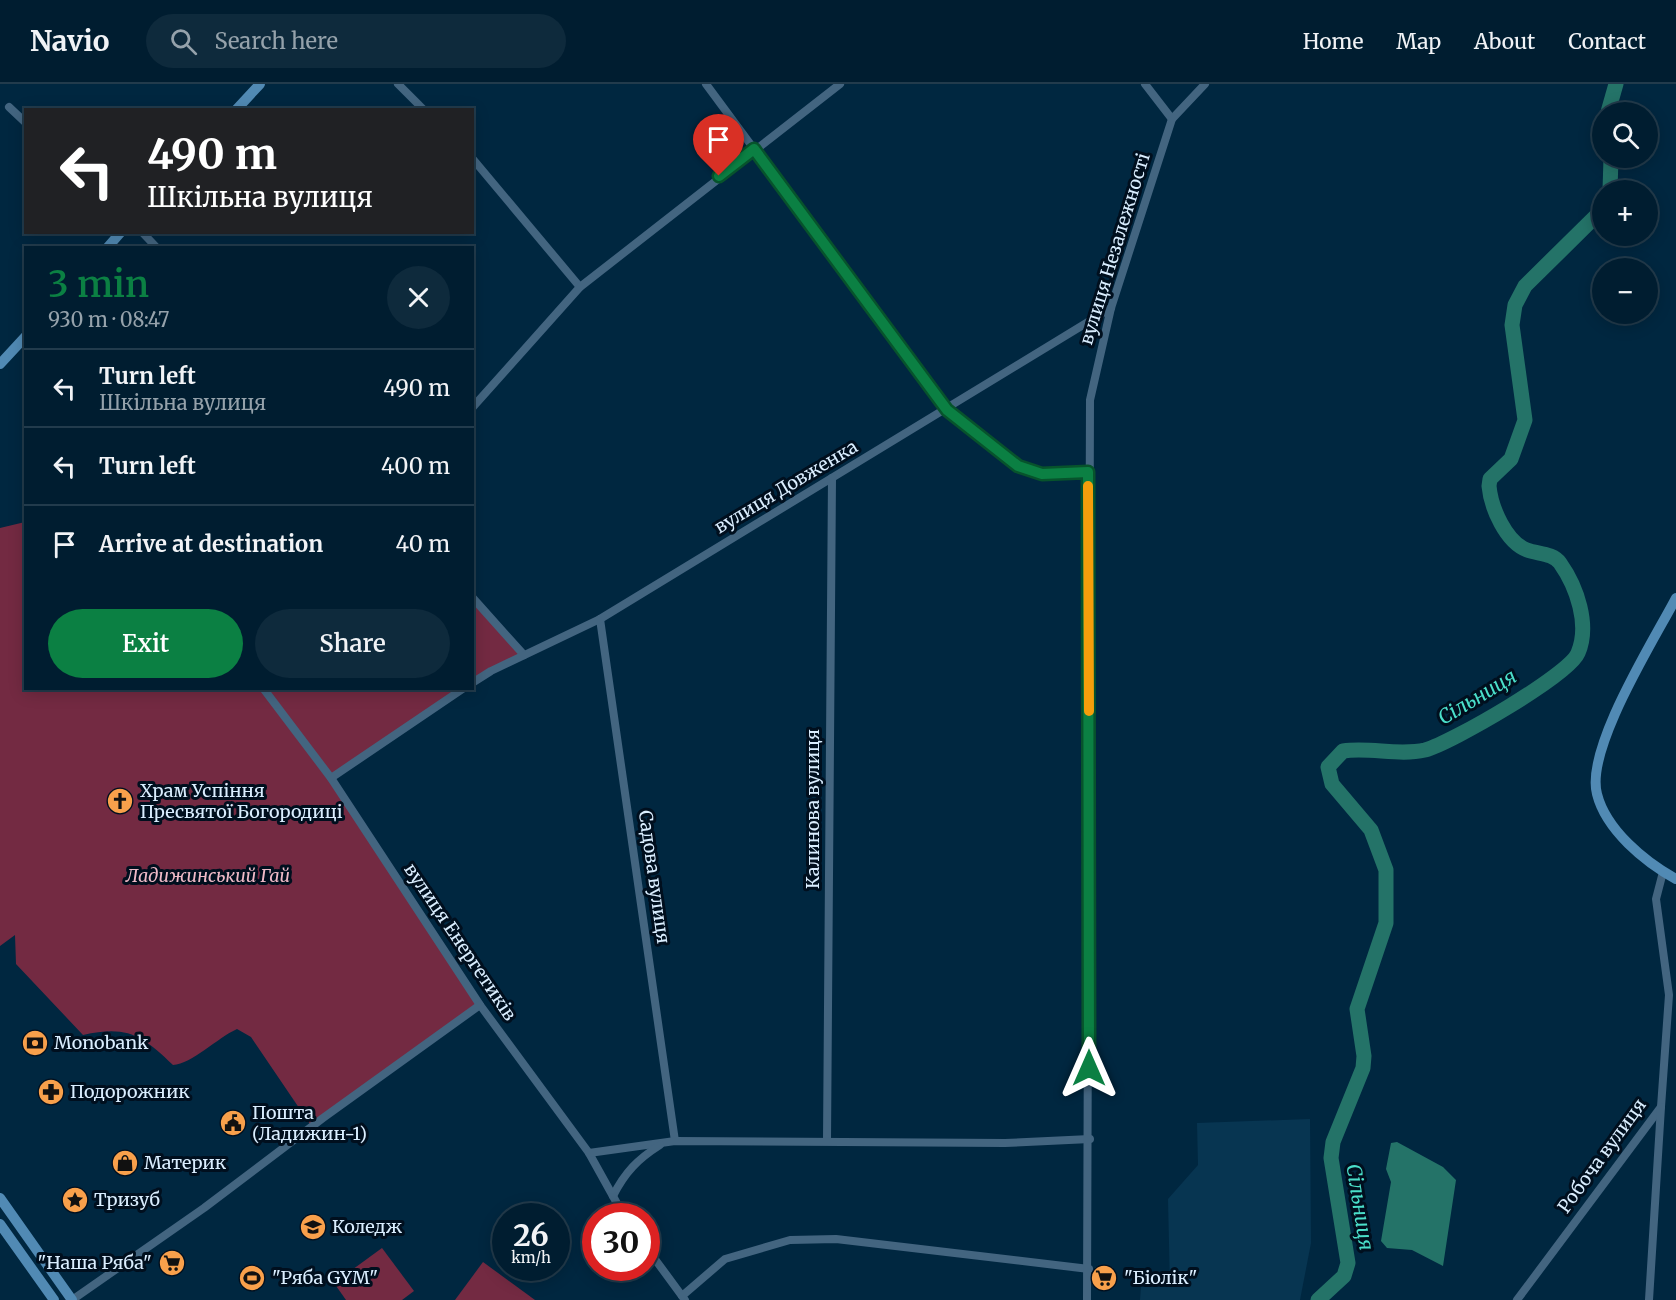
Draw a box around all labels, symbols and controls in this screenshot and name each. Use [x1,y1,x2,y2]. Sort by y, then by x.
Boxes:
search box [146,14,566,68]
text: Navio [30,23,110,59]
icon: search [167,25,200,58]
text: Search here [215,27,338,55]
text: Home [1303,28,1363,55]
text: Map [1396,28,1441,55]
text: About [1474,28,1535,55]
text: Contact [1568,28,1646,55]
map controls [1592,102,1658,324]
button: search [1592,102,1658,168]
pin [693,114,744,176]
icon: arrive [702,123,735,156]
text: 490 m [147,128,277,180]
icon: left [48,132,126,210]
street label: вулиця Незалежності [1074,150,1155,348]
text: Шкільна вулиця [147,180,373,214]
button: + [1592,180,1658,246]
button: − [1592,258,1658,324]
text: 3 min [48,262,149,307]
button: close [387,266,450,329]
text: 930 m · 08:47 [48,307,169,332]
text: Turn left [99,362,196,390]
icon: left [48,372,81,405]
text: 490 m [383,374,450,402]
text: Шкільна вулиця [99,390,266,415]
street label: вулиця Довженка [710,435,862,538]
icon: left [48,450,81,483]
text: Turn left [99,452,196,480]
text: 400 m [381,452,450,480]
icon: arrive [48,528,81,561]
text: Arrive at destination [99,530,323,558]
text: 40 m [395,530,450,558]
button: Exit [48,609,243,678]
button: Share [255,609,450,678]
water label: Сільниця [1433,663,1521,730]
street label: Калинова вулиця [801,729,824,889]
place label: Храм Успіння Пресвятої Богородиці [140,779,343,823]
church icon: Храм Успіння Пресвятої Богородиці [105,786,135,816]
street label: Садова вулиця [634,809,675,945]
street label: вулиця Енергетиків [399,859,522,1025]
park label: Ладижинський Гай [125,864,290,887]
bank icon: Monobank [20,1028,50,1058]
place label: Monobank [54,1031,149,1054]
position arrow [1057,1036,1121,1100]
pharmacy icon: Подорожник [36,1077,66,1107]
place label: Подорожник [70,1080,190,1103]
street label: Робоча вулиця [1552,1094,1651,1217]
place label: Пошта (Ладижин-1) [252,1101,367,1145]
public building icon: Пошта (Ладижин-1) [218,1108,248,1138]
shop icon: Материк [110,1148,140,1178]
place label: Материк [144,1151,227,1174]
water label: Сільниця [1341,1162,1380,1252]
place icon: Тризуб [60,1185,90,1215]
place label: Тризуб [94,1188,160,1211]
speed limit sign: 30 [582,1203,660,1281]
school or university icon: Коледж [298,1212,328,1242]
place label: Коледж [332,1215,403,1238]
text: 26 [513,1216,549,1254]
supermarket icon: "Наша Ряба" [157,1248,187,1278]
text: km/h [511,1248,551,1267]
place label: "Наша Ряба" [38,1251,152,1274]
sports icon: "Ряба GYM" [237,1263,267,1293]
supermarket icon: "Біолік" [1089,1263,1119,1293]
place label: "Ряба GYM" [272,1266,378,1289]
place label: "Біолік" [1124,1266,1197,1289]

